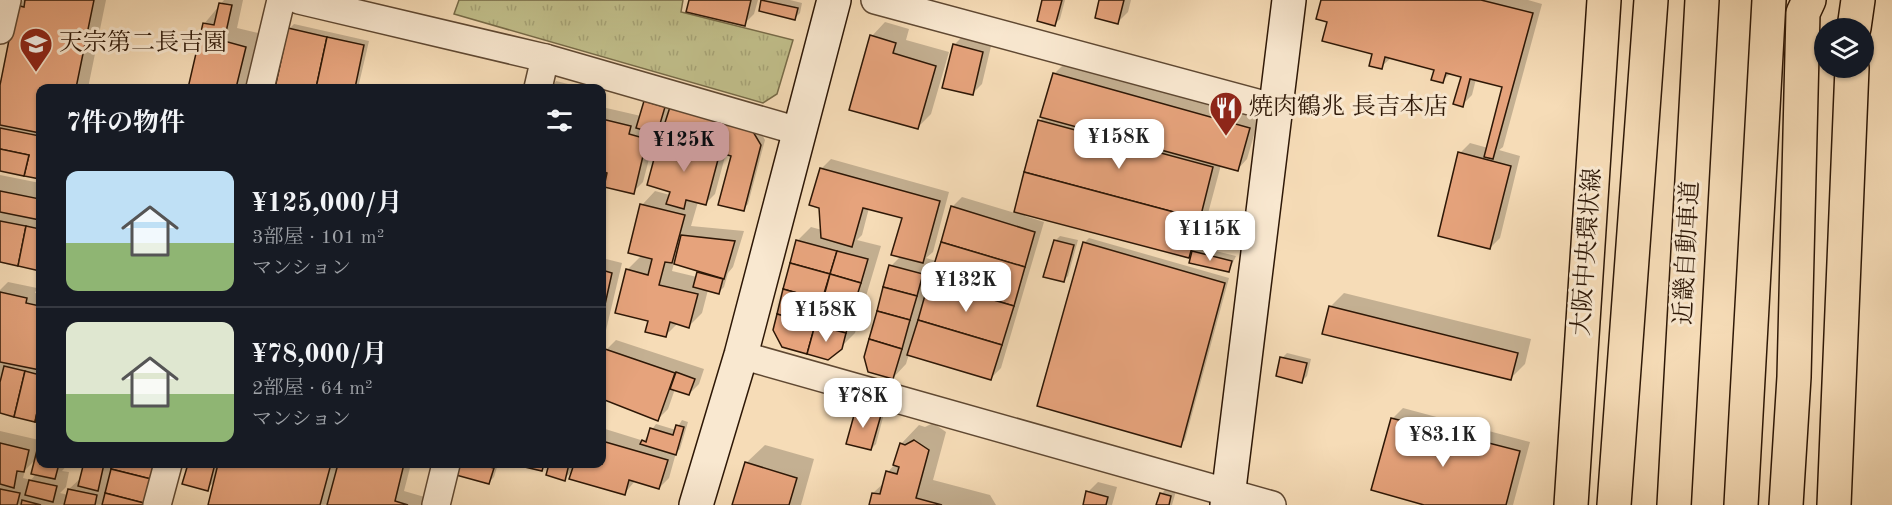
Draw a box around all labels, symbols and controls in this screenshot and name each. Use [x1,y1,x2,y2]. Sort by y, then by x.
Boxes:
map controls [1814,18,1874,78]
button: layers [1814,18,1874,78]
school or university icon: 天宗第二長吉園 [18,26,54,73]
place label: 天宗第二長吉園 [59,29,227,56]
restaurant icon: 焼肉鶴兆 長吉本店 [1208,90,1244,137]
place label: 焼肉鶴兆 長吉本店 [1249,93,1448,120]
icon: filters [543,104,576,137]
text: 7件の物件 [66,111,185,137]
pin: ¥158K [1077,119,1161,170]
pin: ¥125K [642,122,726,173]
text: ¥158K [1088,128,1150,148]
text: ¥125K [653,131,715,151]
street label: 大阪中央環状線 [1567,167,1606,337]
street label: 近畿自動車道 [1669,180,1704,326]
text: ¥125,000/月 [252,191,403,217]
icon: home [114,195,186,267]
pin: ¥115K [1168,211,1252,262]
text: ¥115K [1179,220,1241,240]
text: 3部屋 · 101 m² [252,228,384,248]
text: マンション [252,259,351,279]
pin: ¥132K [924,262,1008,313]
text: ¥132K [935,271,997,291]
pin: ¥158K [784,292,868,343]
text: ¥158K [795,301,857,321]
text: ¥78,000/月 [252,342,387,368]
icon: home [114,346,186,418]
pin: ¥78K [827,378,899,429]
text: 2部屋 · 64 m² [252,379,373,399]
text: ¥78K [838,387,888,407]
text: マンション [252,410,351,430]
pin: ¥83.1K [1394,417,1492,468]
text: ¥83.1K [1409,426,1477,446]

